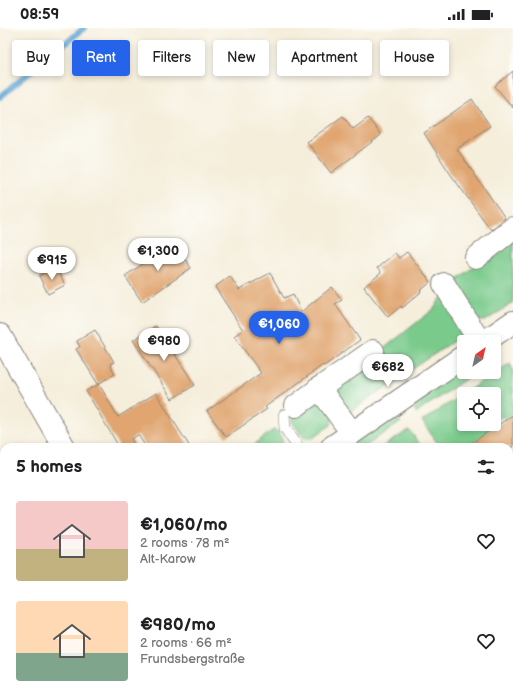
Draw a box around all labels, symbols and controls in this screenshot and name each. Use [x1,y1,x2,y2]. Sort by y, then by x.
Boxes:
text: 08:59 [20,5,59,24]
chip: Buy [12,40,64,76]
chip: Rent [72,40,130,76]
chip: Filters [138,40,205,76]
chip: New [213,40,269,76]
chip: Apartment [277,40,372,76]
chip: House [380,40,449,76]
pin: €1,300 [125,238,191,272]
text: €1,300 [137,243,179,259]
pin: €915 [28,247,76,281]
text: €915 [37,252,67,268]
pin: €1,060 [246,311,312,345]
text: €1,060 [258,316,300,332]
pin: €980 [140,328,188,362]
text: €980 [147,333,181,349]
north arrow [457,335,501,379]
map controls [457,335,501,431]
pin: €682 [364,354,412,388]
text: €682 [371,359,405,375]
button: locate [457,387,501,431]
icon: filters [475,456,497,478]
text: 5 homes [16,457,82,477]
text: €1,060/mo [140,515,227,535]
icon: home [48,517,96,565]
icon: heart [475,530,497,552]
text: 2 rooms · 78 m² [140,535,230,551]
text: Alt-Karow [140,551,196,567]
text: €980/mo [140,615,216,635]
icon: home [48,617,96,665]
icon: heart [475,630,497,652]
text: 2 rooms · 66 m² [140,635,232,651]
text: Frundsbergstraße [140,651,245,667]

